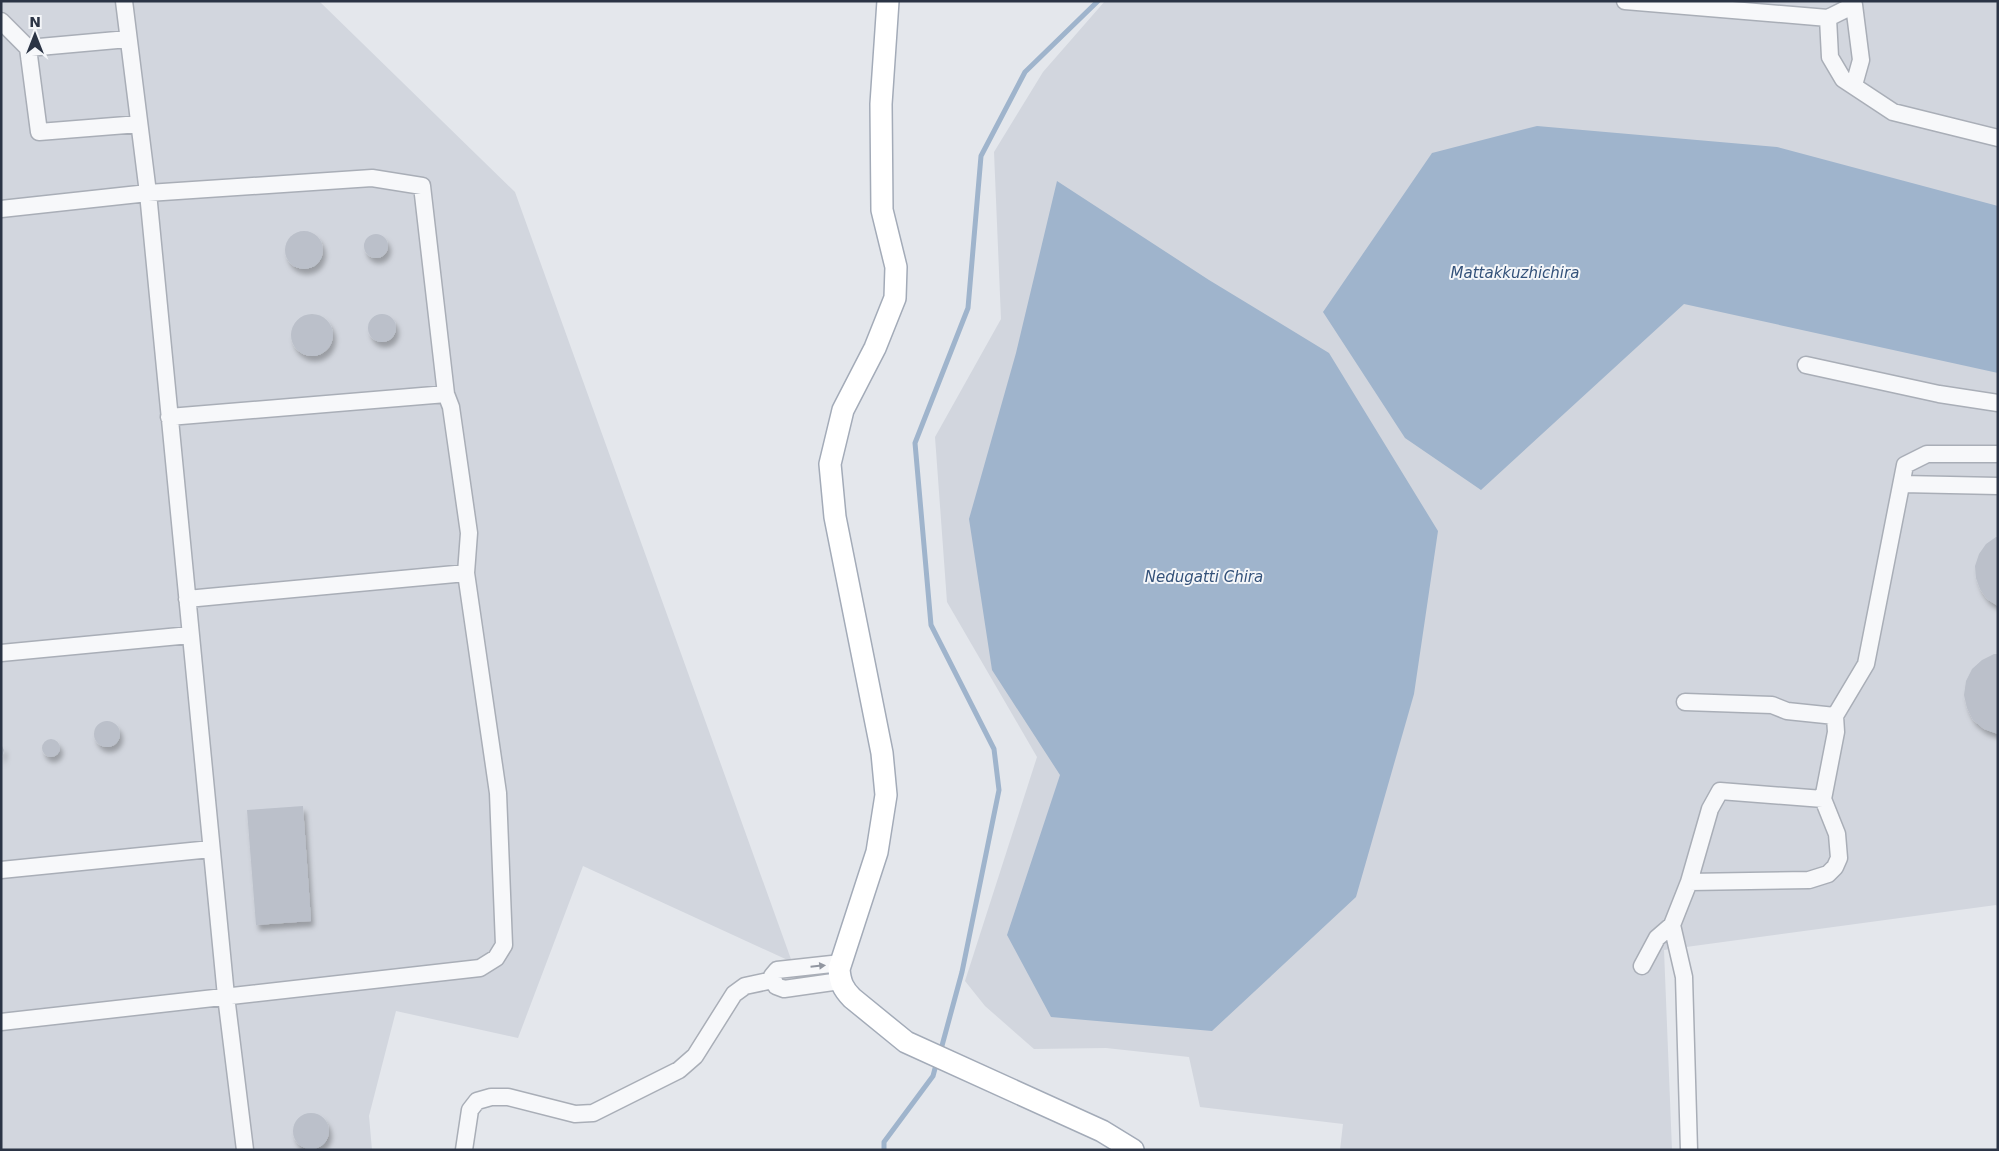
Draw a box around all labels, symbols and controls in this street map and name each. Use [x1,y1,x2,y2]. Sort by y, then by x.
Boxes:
north arrow [10,10,60,60]
text: N [29,14,41,30]
water label: Mattakkuzhichira [1451,264,1579,282]
water label: Nedugatti Chira [1145,568,1263,586]
one-way arrow [810,962,826,970]

